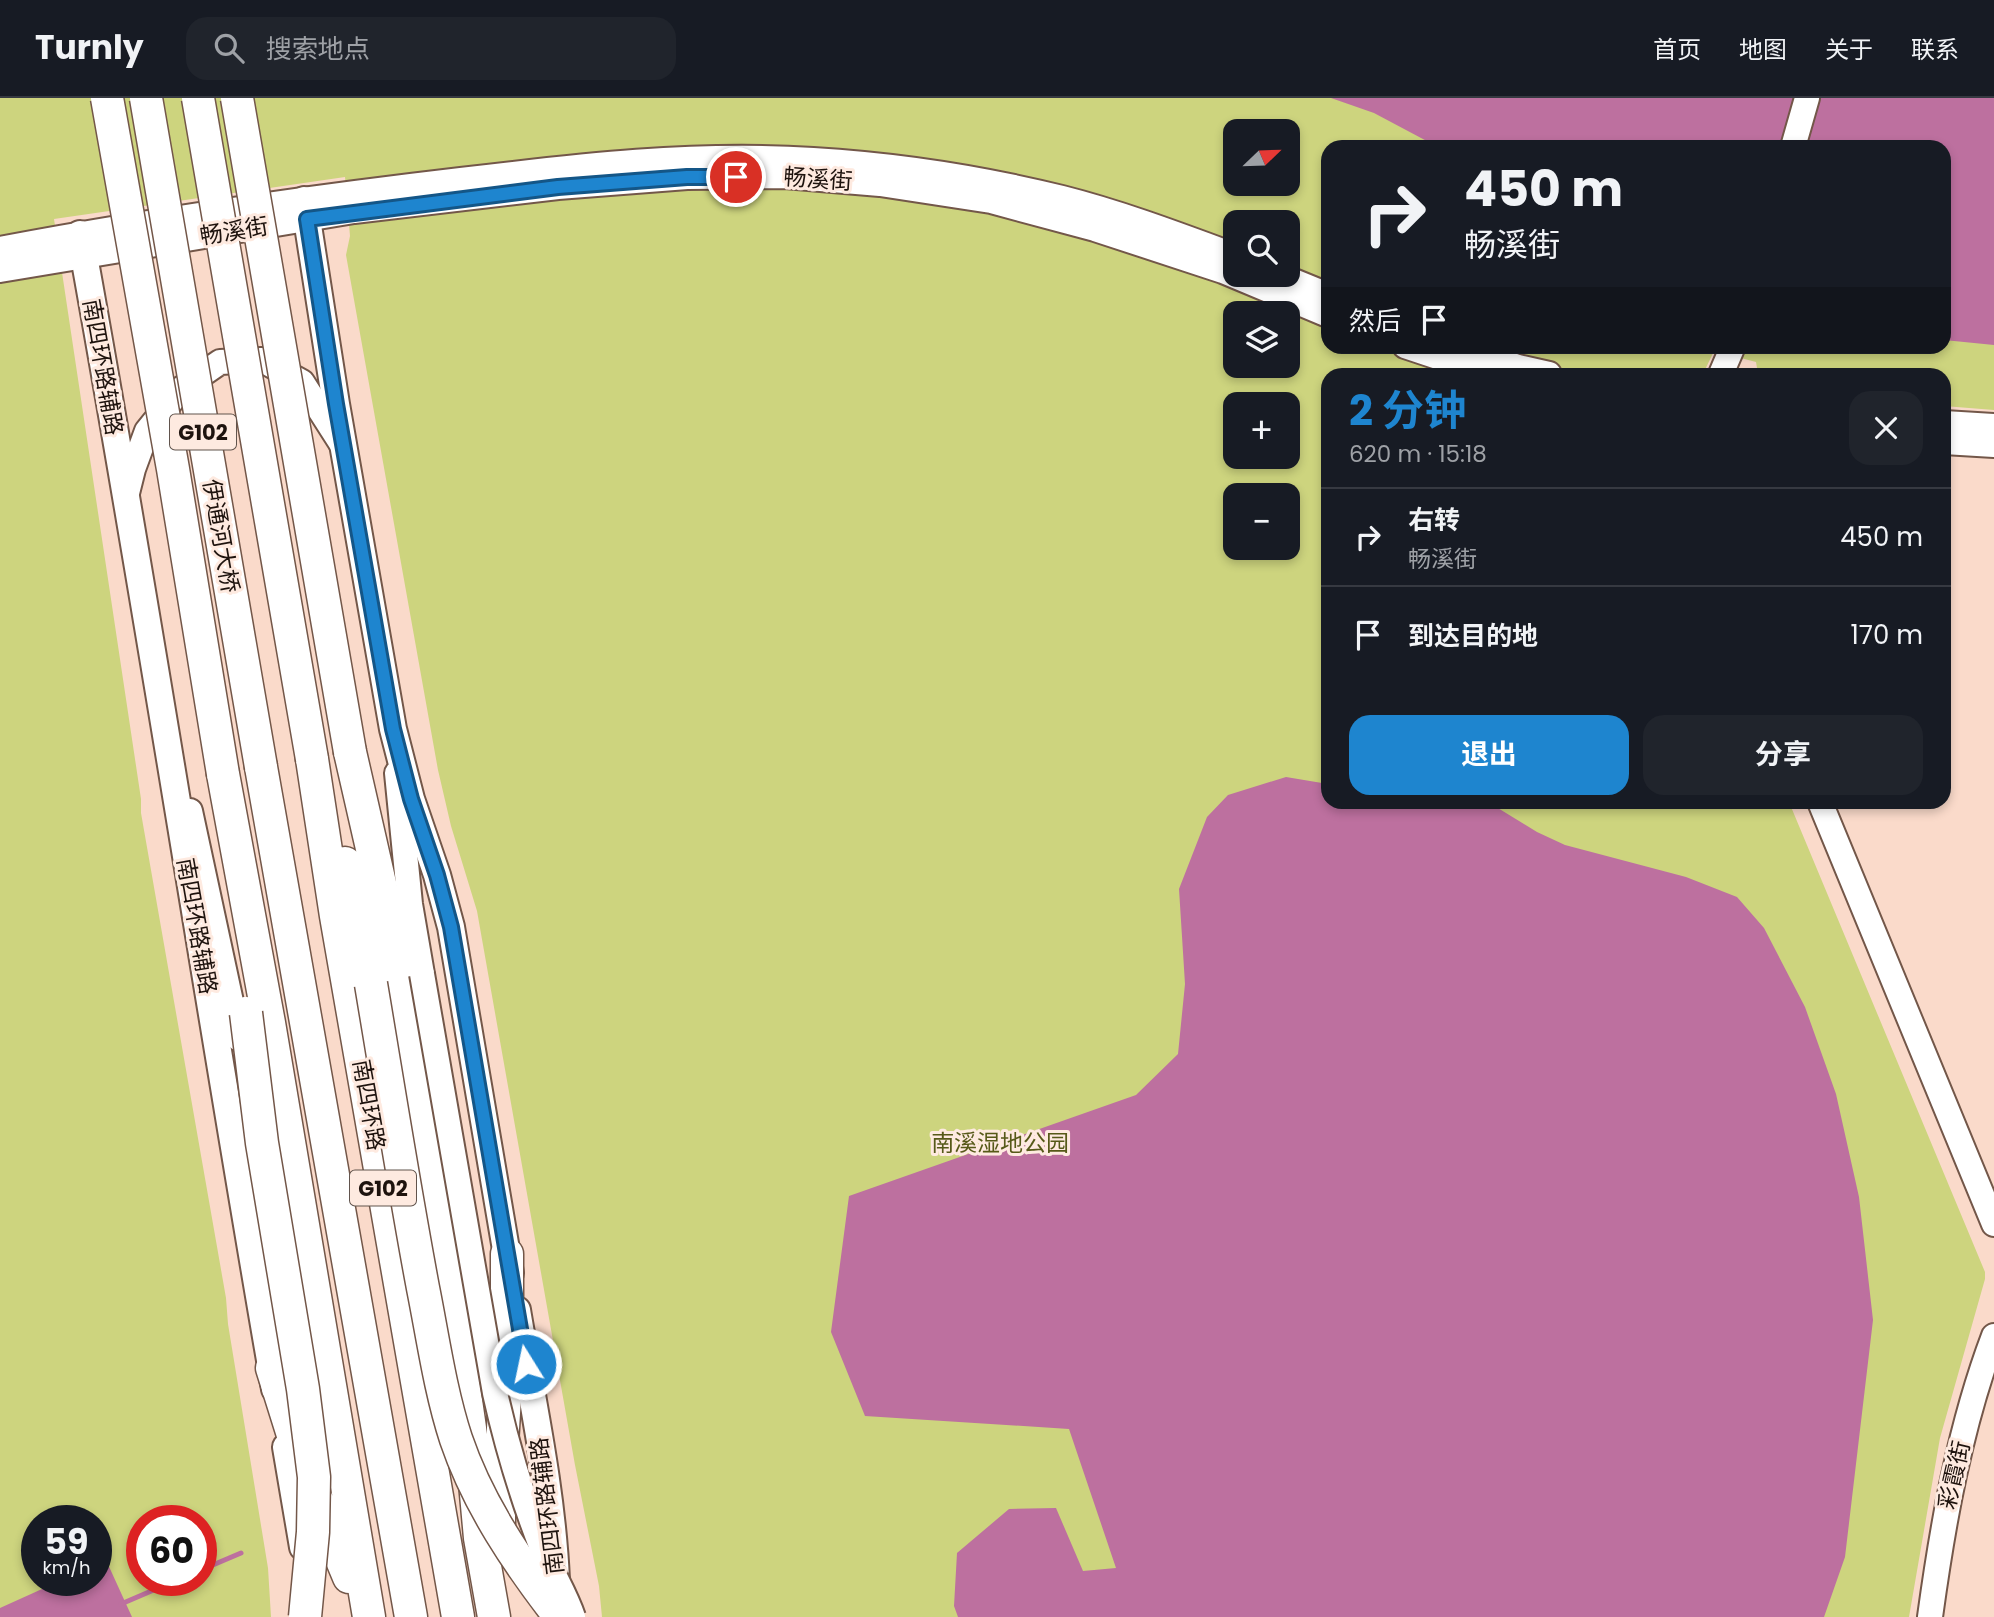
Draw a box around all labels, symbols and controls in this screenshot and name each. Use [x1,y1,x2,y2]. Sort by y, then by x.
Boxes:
search box [186,17,676,80]
text: Turnly [35,24,144,71]
icon: search [210,29,248,67]
text: 搜索地点 [266,31,370,67]
text: 首页 [1653,33,1701,66]
text: 地图 [1739,33,1787,66]
text: 关于 [1825,33,1873,66]
text: 联系 [1911,33,1959,66]
north arrow [1223,119,1300,196]
map controls [1223,119,1300,560]
pin [706,147,766,207]
text: 450 m [1464,155,1623,223]
icon: arrive [717,158,755,196]
street label: 畅溪街 [782,161,854,197]
icon: right [1349,168,1440,259]
street label: 畅溪街 [197,210,271,252]
button: search [1223,210,1300,287]
text: 畅溪街 [1464,222,1560,267]
street label: 南四环路辅路 [75,296,131,438]
button: layers [1223,301,1300,378]
icon: arrive [1415,301,1453,339]
text: 然后 [1349,303,1401,339]
text: 2 分钟 [1349,381,1466,440]
button: close [1849,391,1923,465]
button: + [1223,392,1300,469]
road number: G102 [170,414,236,450]
text: 620 m · 15:18 [1349,438,1487,470]
street label: 伊通河大桥 [195,477,247,595]
button: − [1223,483,1300,560]
text: 右转 [1408,502,1460,538]
icon: right [1349,518,1387,556]
text: 450 m [1840,519,1923,555]
text: 畅溪街 [1408,543,1477,575]
icon: arrive [1349,616,1387,654]
text: 170 m [1850,617,1923,653]
text: 到达目的地 [1408,618,1538,654]
button: 退出 [1349,715,1629,795]
button: 分享 [1643,715,1923,795]
street label: 南四环路辅路 [169,855,225,997]
street label: 南四环路 [345,1057,393,1153]
park label: 南溪湿地公园 [931,1127,1069,1159]
road number: G102 [350,1170,416,1206]
position arrow [489,1327,563,1401]
street label: 南四环路辅路 [523,1436,571,1576]
street label: 彩霞街 [1931,1438,1977,1512]
speed limit sign: 60 [126,1505,217,1596]
text: 59 [44,1517,89,1566]
text: km/h [43,1555,90,1580]

